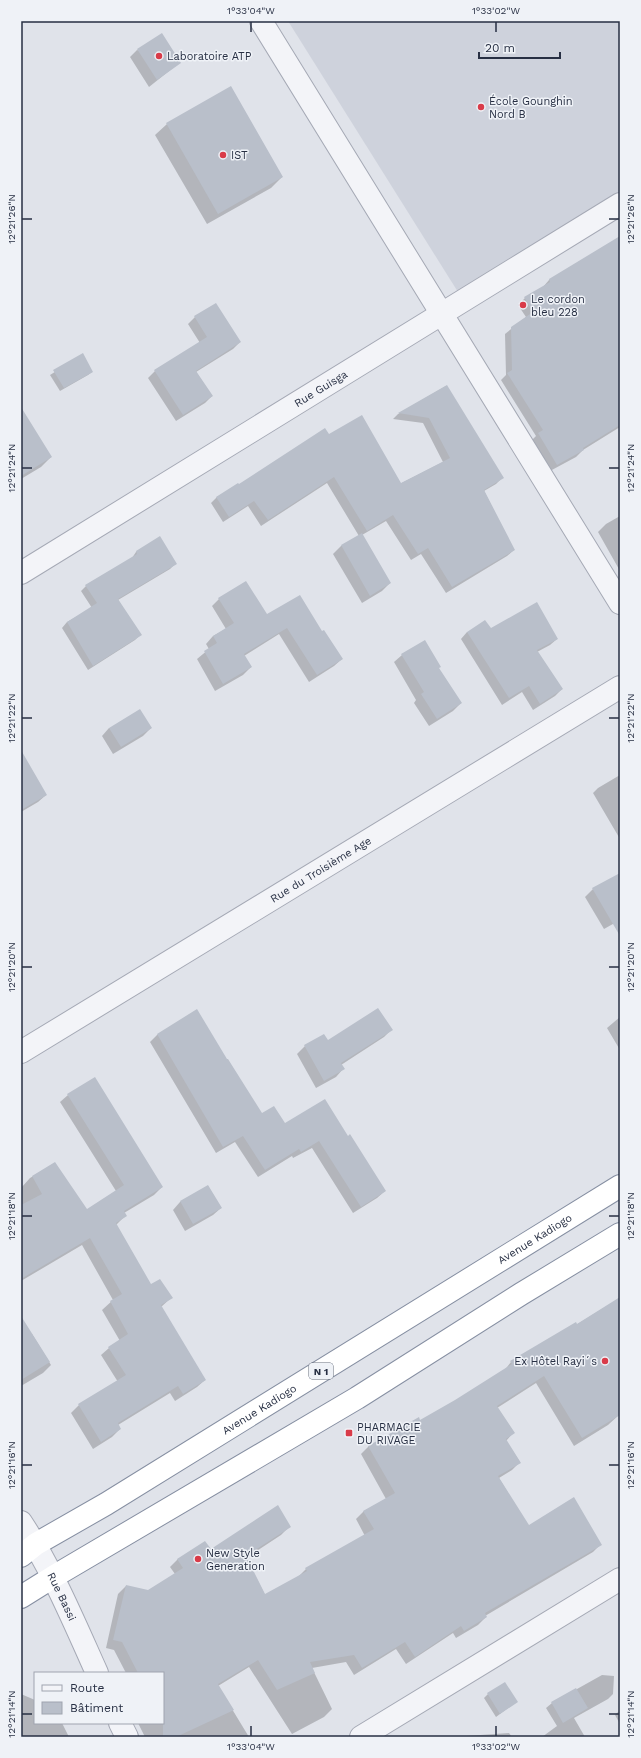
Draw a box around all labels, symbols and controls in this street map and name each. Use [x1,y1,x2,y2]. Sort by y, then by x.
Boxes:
text: 1°33'04"W [227,5,275,16]
text: 1°33'02"W [472,5,520,16]
scale bar [479,34,560,60]
text: 20 m [485,41,515,55]
place label: Laboratoire ATP [167,50,252,63]
marker: Laboratoire ATP [154,51,164,61]
place label: École Gounghin Nord B [489,94,573,121]
marker: École Gounghin Nord B [476,102,486,112]
place label: IST [231,149,248,162]
marker: IST [218,150,228,160]
text: 12°21'26"N [6,194,17,244]
text: 12°21'26"N [625,194,636,244]
place label: Le cordon bleu 228 [531,293,585,319]
marker: Le cordon bleu 228 [518,300,528,310]
street label: Rue Guisga [292,367,350,410]
text: 12°21'24"N [6,444,17,492]
text: 12°21'24"N [625,444,636,492]
text: 12°21'22"N [6,693,17,743]
text: 12°21'22"N [625,693,636,743]
street label: Rue du Troisième Age [268,834,374,905]
text: 12°21'20"N [6,942,17,992]
text: 12°21'20"N [625,942,636,992]
text: 12°21'18"N [6,1192,17,1240]
text: 12°21'18"N [625,1192,636,1240]
street label: Avenue Kadiogo [495,1211,574,1267]
place label: Ex Hôtel Rayi´s [514,1355,597,1368]
marker: Ex Hôtel Rayi´s [600,1356,610,1366]
road number: N 1 [309,1363,333,1379]
street label: Avenue Kadiogo [220,1381,299,1437]
place label: PHARMACIE DU RIVAGE [357,1421,421,1447]
marker: PHARMACIE DU RIVAGE [344,1428,354,1438]
text: 12°21'16"N [6,1441,17,1489]
text: 12°21'16"N [625,1441,636,1489]
place label: New Style Generation [206,1547,265,1573]
marker: New Style Generation [193,1554,203,1564]
street label: Rue Bassi [45,1570,79,1623]
legend [34,1672,164,1724]
text: Route [70,1681,104,1695]
text: 12°21'14"N [6,1690,17,1738]
text: 12°21'14"N [625,1690,636,1738]
text: Bâtiment [70,1701,123,1715]
text: 1°33'04"W [227,1741,275,1752]
text: 1°33'02"W [472,1741,520,1752]

